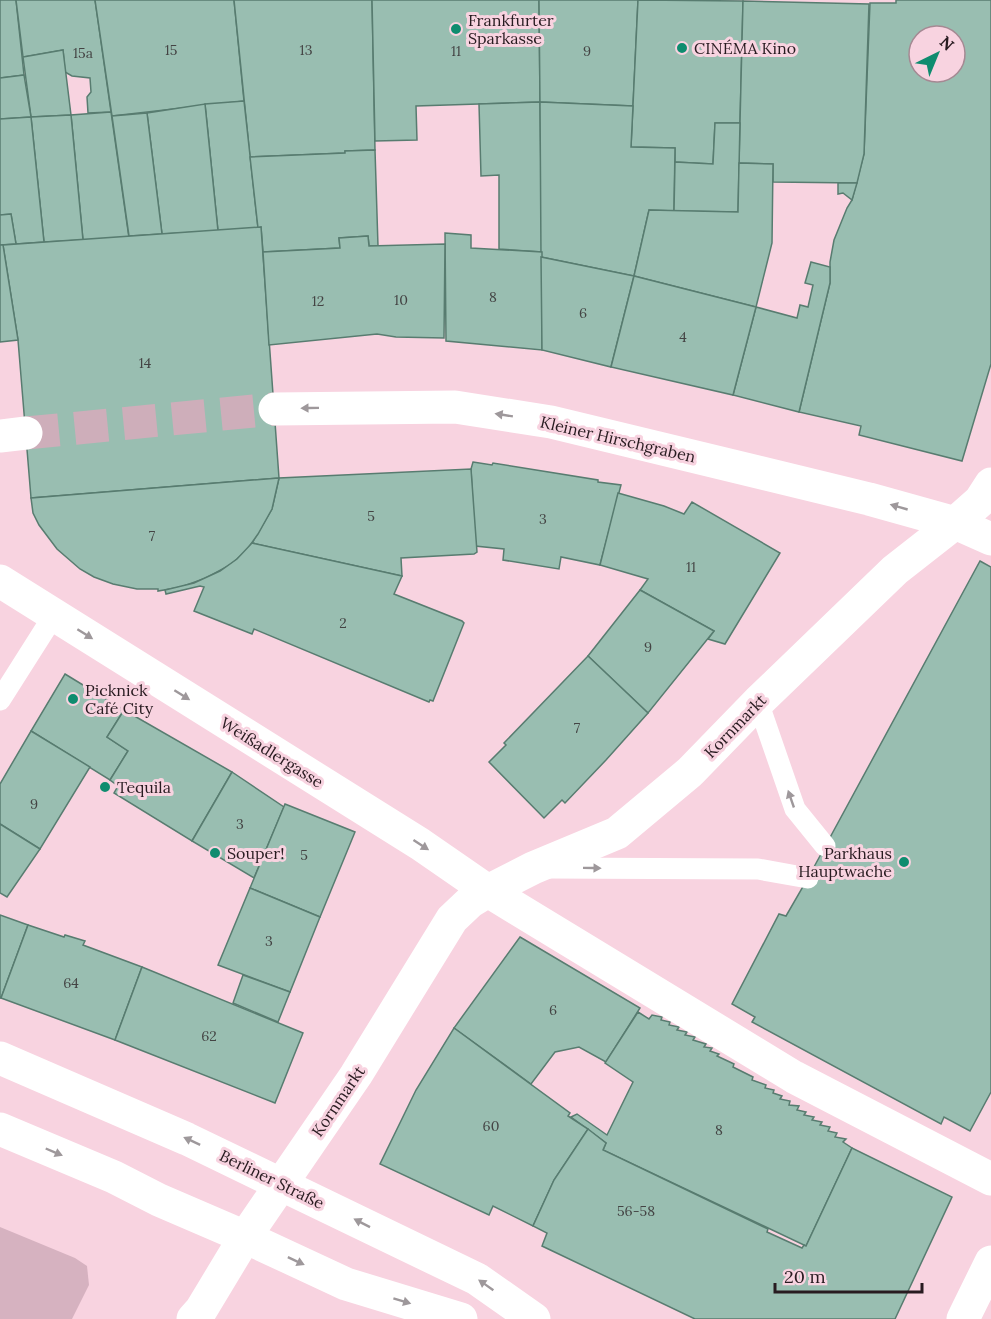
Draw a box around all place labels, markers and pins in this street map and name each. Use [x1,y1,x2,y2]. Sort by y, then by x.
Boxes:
place label: Frankfurter Sparkasse [468,10,554,48]
marker: Frankfurter Sparkasse [449,22,463,36]
place label: CINÉMA Kino [694,38,796,58]
marker: CINÉMA Kino [675,41,689,55]
place label: Picknick Café City [85,680,154,718]
marker: Picknick Café City [66,692,80,706]
place label: Tequila [117,777,171,797]
marker: Tequila [98,780,112,794]
place label: Souper! [227,843,284,863]
place label: Parkhaus Hauptwache [798,843,892,881]
marker: Souper! [208,846,222,860]
marker: Parkhaus Hauptwache [897,855,911,869]

